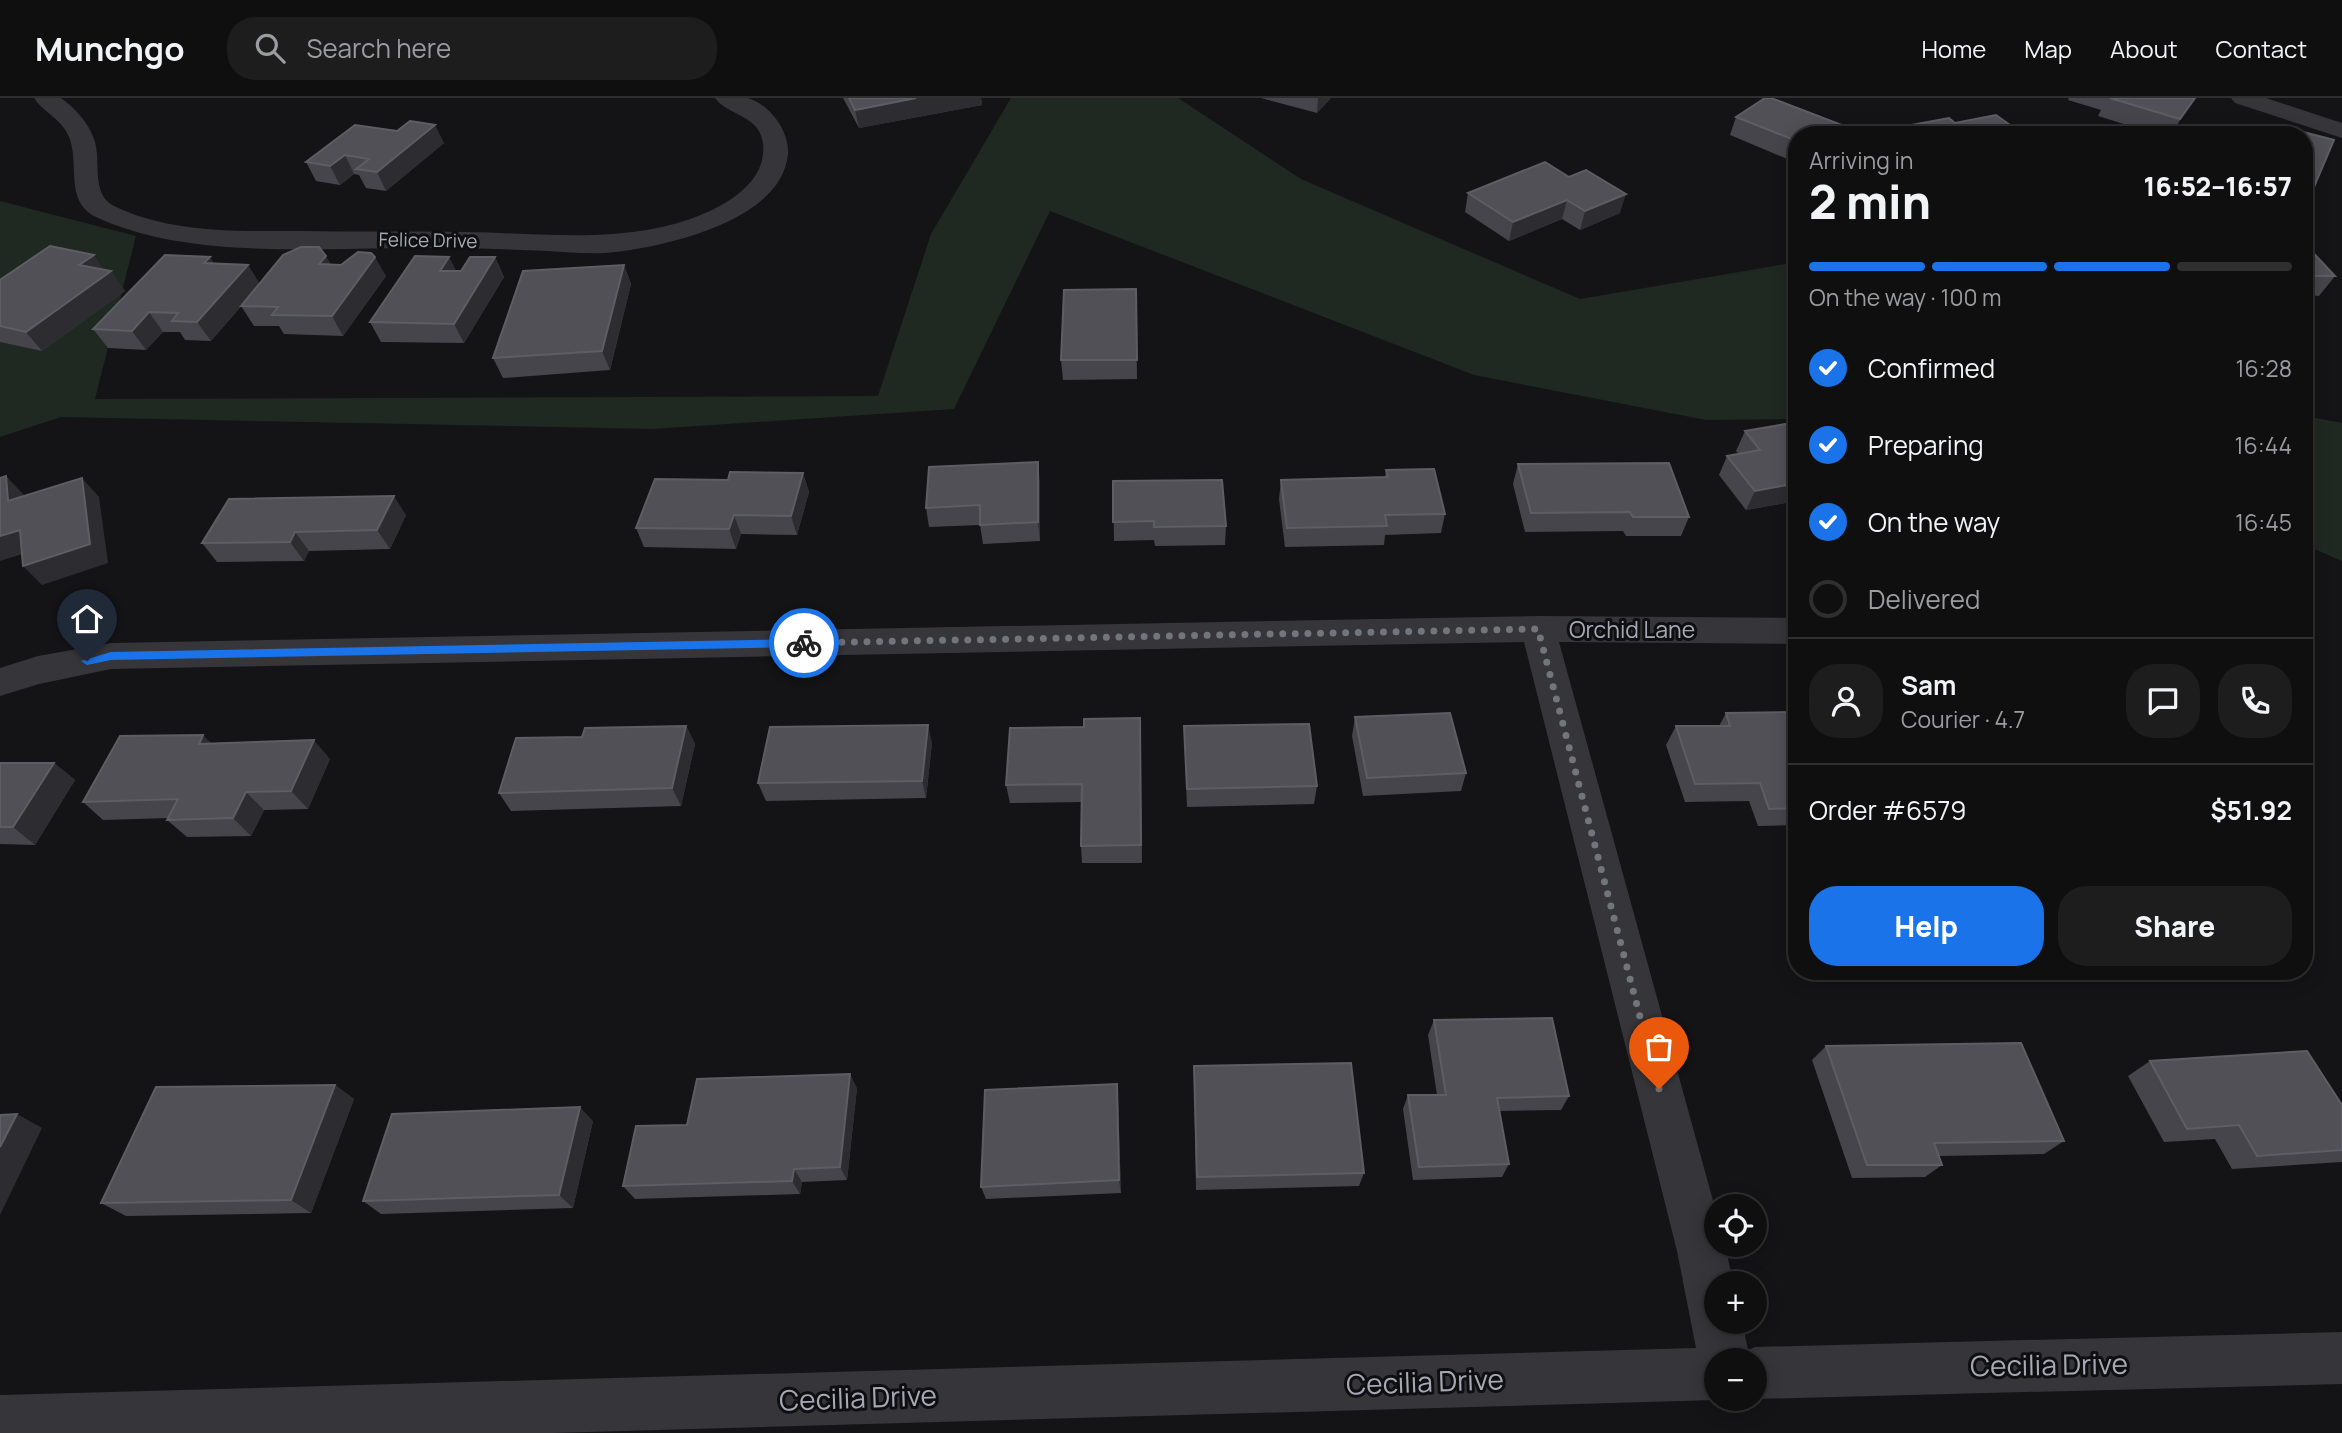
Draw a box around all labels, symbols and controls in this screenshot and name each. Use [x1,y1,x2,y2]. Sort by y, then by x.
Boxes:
search box [227,17,717,80]
text: Munchgo [35,26,185,71]
icon: search [251,29,289,67]
text: Search here [307,30,451,66]
text: Home [1921,32,1986,65]
text: Map [2024,32,2072,65]
text: About [2110,32,2178,65]
text: Contact [2216,32,2307,65]
text: Arriving in [1809,144,1914,176]
text: 16:52–16:57 [2144,168,2292,204]
text: 2 min [1809,170,1931,233]
street label: Felice Drive [378,226,478,254]
text: On the way · 100 m [1809,281,2002,313]
icon: check [1809,349,1847,387]
text: Confirmed [1868,350,1995,386]
text: 16:28 [2235,352,2292,384]
icon: check [1809,426,1847,464]
text: Preparing [1868,427,1984,463]
text: 16:44 [2235,429,2292,461]
icon: check [1809,503,1847,541]
text: On the way [1868,504,2000,540]
text: 16:45 [2235,506,2292,538]
text: Delivered [1868,581,1980,617]
pin [57,589,117,661]
icon: home [68,600,106,638]
courier [769,608,839,678]
street label: Orchid Lane [1569,613,1695,645]
icon: bike [785,624,823,662]
button: person [1809,664,1883,738]
button: chat [2126,664,2200,738]
button: phone [2218,664,2292,738]
text: Sam [1901,667,1956,703]
text: Courier · 4.7 [1901,703,2025,735]
text: Order #6579 [1809,792,1966,828]
text: $51.92 [2211,792,2292,828]
button: Help [1809,886,2044,966]
button: Share [2058,886,2292,966]
pin [1629,1017,1689,1089]
icon: bag [1640,1028,1678,1066]
map controls [1704,1194,1767,1411]
button: locate [1704,1194,1767,1257]
button: + [1704,1271,1767,1334]
street label: Cecilia Drive [1970,1344,2128,1384]
button: − [1704,1348,1767,1411]
street label: Cecilia Drive [1345,1359,1504,1403]
street label: Cecilia Drive [778,1375,937,1419]

